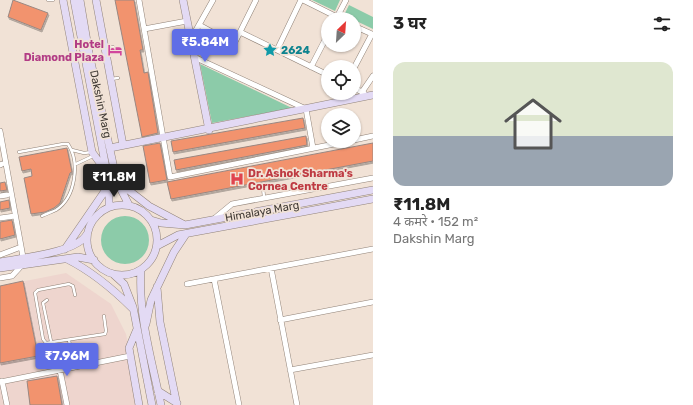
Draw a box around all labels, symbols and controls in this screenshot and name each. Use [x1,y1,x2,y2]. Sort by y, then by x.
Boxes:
north arrow [321,12,361,52]
map controls [321,12,361,148]
text: 3 घर [393,13,426,33]
icon: filters [651,13,673,35]
pin: ₹5.84M [172,29,238,63]
text: ₹5.84M [181,34,229,49]
place label: Hotel Diamond Plaza [24,38,104,64]
hotel icon: Hotel Diamond Plaza [107,42,123,58]
place icon: 2624 [262,42,278,58]
place label: 2624 [281,44,310,57]
button: locate [321,60,361,100]
street label: Dakshin Marg [87,69,114,139]
icon: home [497,88,569,160]
button: layers [321,108,361,148]
pin: ₹11.8M [81,164,147,198]
place label: Dr. Ashok Sharma's Cornea Centre [248,167,353,193]
text: ₹11.8M [92,169,136,184]
hospital icon: Dr. Ashok Sharma's Cornea Centre [229,171,245,187]
text: ₹11.8M [393,194,450,214]
street label: Himalaya Marg [224,199,300,224]
text: 4 कमरे · 152 m² [393,214,478,229]
text: Dakshin Marg [393,231,475,246]
pin: ₹7.96M [34,343,100,377]
text: ₹7.96M [44,348,90,363]

